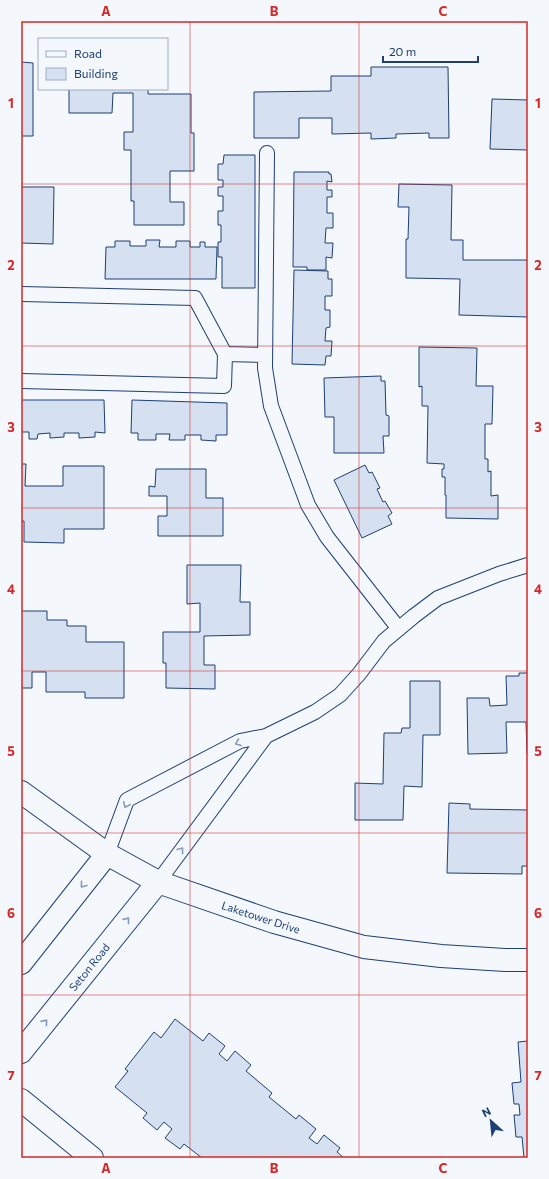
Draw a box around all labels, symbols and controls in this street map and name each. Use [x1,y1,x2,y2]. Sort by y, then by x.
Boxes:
text: A [101,3,111,19]
text: B [270,3,279,19]
text: C [439,3,448,19]
legend [38,38,168,90]
scale bar [383,38,478,64]
text: 20 m [389,44,416,58]
text: Road [74,46,102,60]
text: Building [74,66,118,80]
text: 1 [8,95,14,111]
text: 1 [535,95,541,111]
text: 2 [7,257,15,273]
text: 2 [534,257,542,273]
text: 3 [7,419,15,435]
text: 3 [534,419,542,435]
text: 4 [7,581,15,597]
text: 4 [534,581,542,597]
one-way arrow [235,738,243,746]
text: 5 [7,743,15,759]
text: 5 [534,743,542,759]
one-way arrow [123,801,131,809]
one-way arrow [176,848,183,855]
one-way arrow [80,880,87,887]
street label: Laketower Drive [220,898,302,936]
text: 6 [7,905,15,921]
text: 6 [534,905,542,921]
one-way arrow [122,918,129,925]
street label: Seton Road [66,941,112,993]
one-way arrow [41,1019,48,1026]
text: 7 [7,1067,15,1083]
text: 7 [534,1067,542,1083]
north arrow [471,1101,511,1141]
text: N [480,1104,493,1119]
text: A [101,1160,111,1176]
text: B [270,1160,279,1176]
text: C [439,1160,448,1176]

